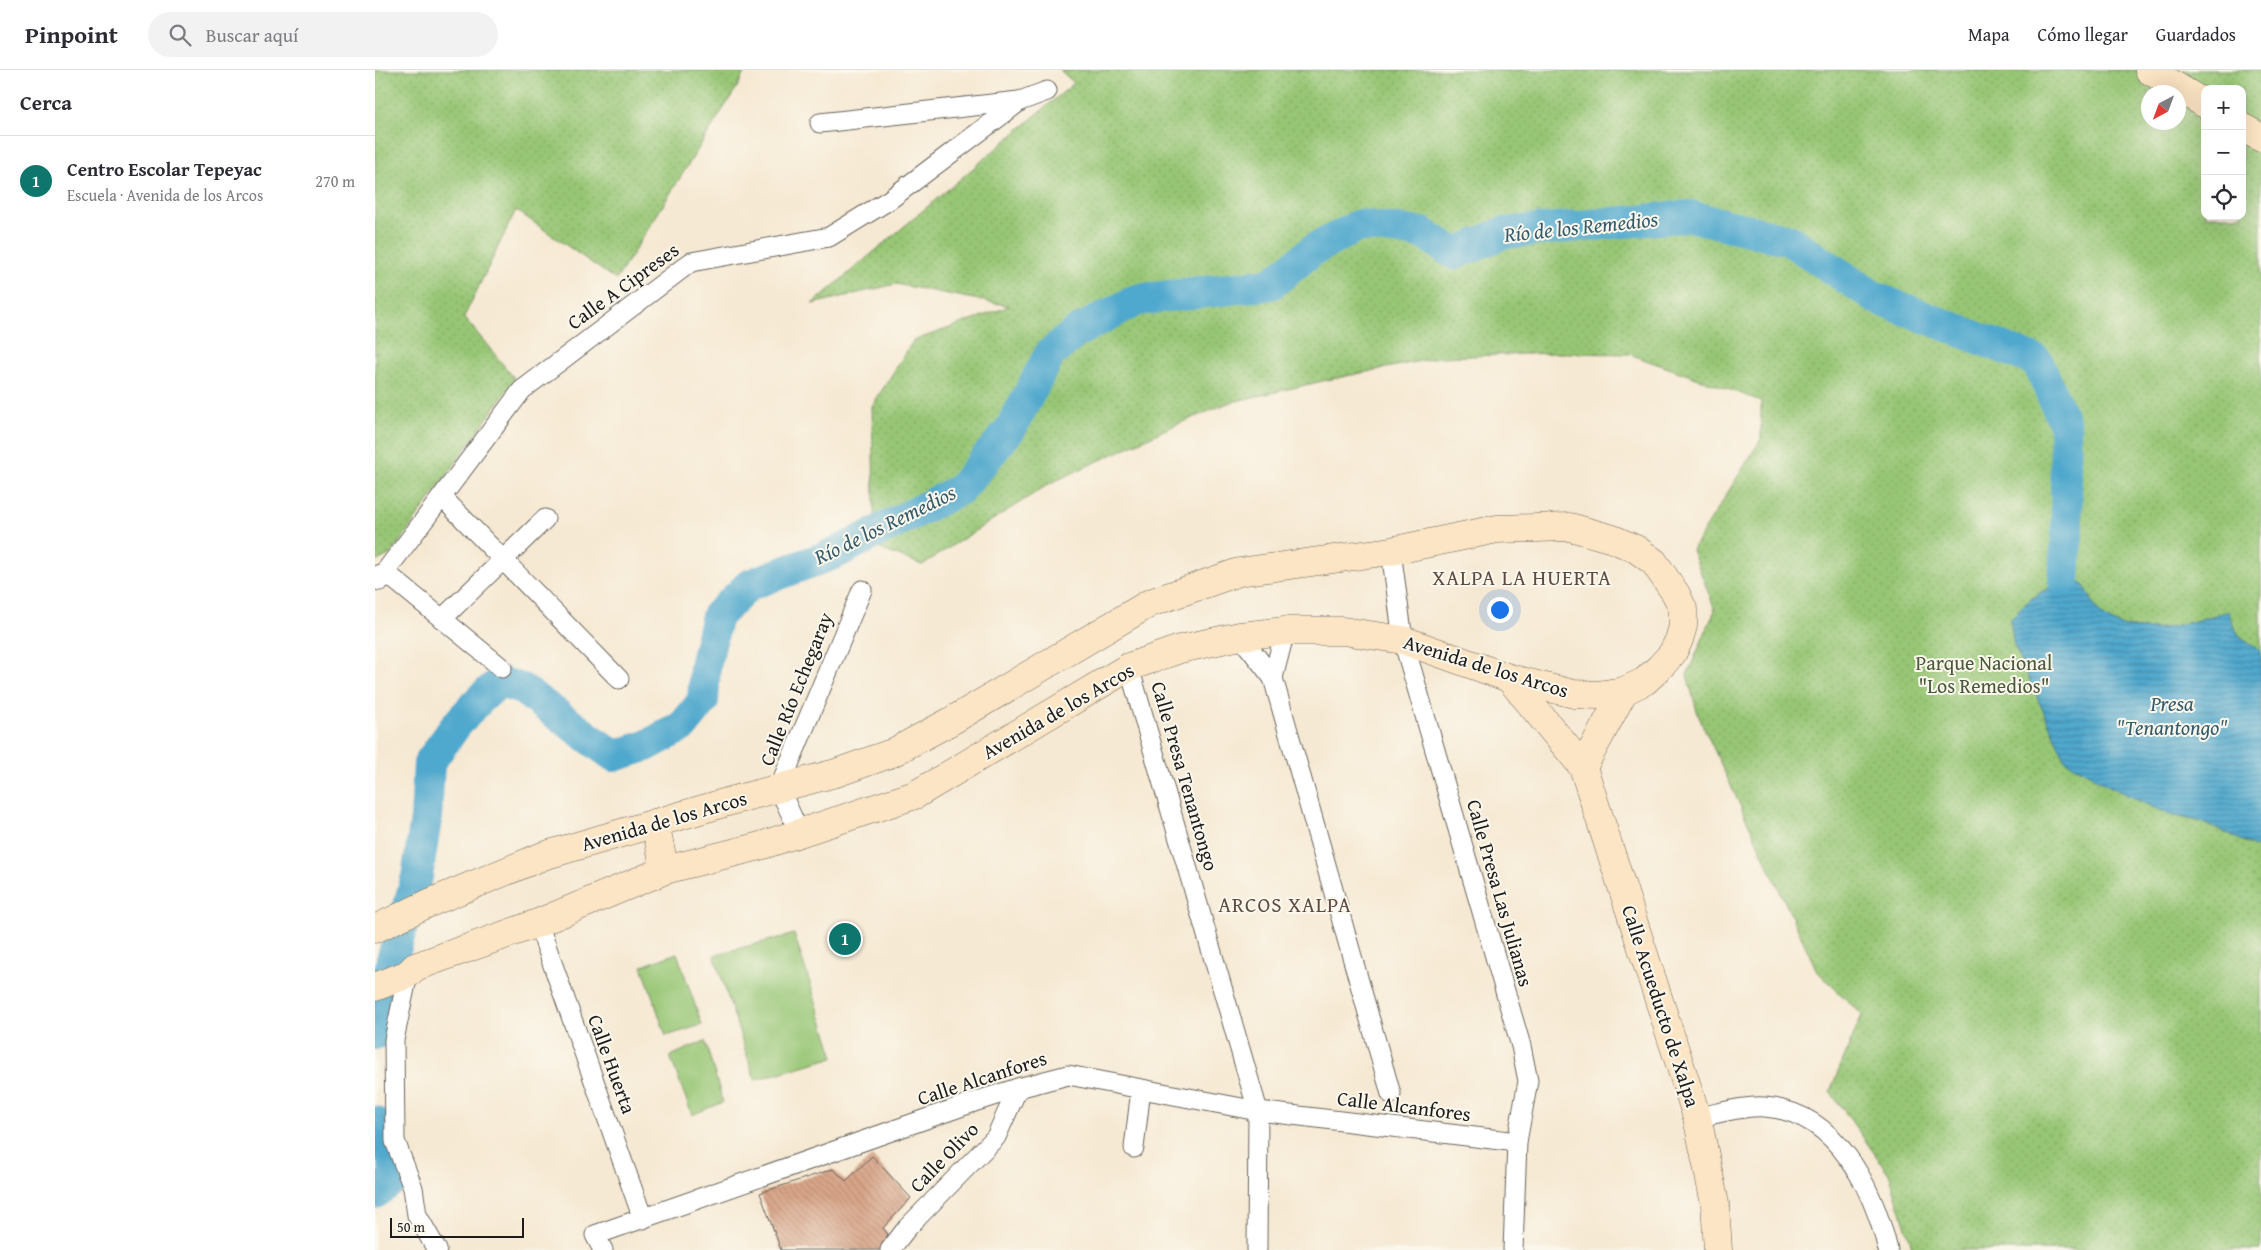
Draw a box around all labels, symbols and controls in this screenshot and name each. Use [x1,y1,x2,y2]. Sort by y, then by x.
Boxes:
search box [148,12,498,57]
text: Pinpoint [25,17,118,52]
icon: search [166,21,194,49]
text: Buscar aquí [206,21,298,49]
text: Mapa [1968,21,2010,48]
text: Cómo llegar [2038,21,2128,48]
text: Guardados [2156,21,2236,48]
north arrow [2141,85,2186,130]
map controls [2201,85,2246,220]
button: + [2201,85,2246,130]
text: Cerca [20,87,72,118]
button: − [2201,130,2246,175]
text: Centro Escolar Tepeyac [67,155,262,183]
text: 1 [32,169,40,193]
text: 270 m [315,169,355,193]
button: locate [2201,175,2246,220]
text: Escuela · Avenida de los Arcos [67,183,263,207]
water label: Río de los Remedios [1502,203,1660,250]
street label: Calle A Cipreses [561,235,685,336]
water label: Río de los Remedios [808,477,961,573]
district label: XALPA LA HUERTA [1432,562,1612,593]
your location [1487,597,1513,623]
street label: Calle Río Echegaray [752,608,840,770]
street label: Avenida de los Arcos [1400,627,1572,704]
park label: Parque Nacional "Los Remedios" [1916,648,2053,700]
street label: Avenida de los Arcos [976,655,1139,766]
street label: Calle Presa Tenantongo [1145,678,1226,874]
water label: Presa "Tenantongo" [2116,688,2228,743]
street label: Avenida de los Arcos [578,783,750,858]
street label: Calle Presa Las Julianas [1460,796,1541,990]
district label: ARCOS XALPA [1218,889,1352,920]
street label: Calle Acueducto de Xalpa [1615,901,1708,1111]
pin: 1 [829,920,861,958]
street label: Calle Huerta [581,1010,644,1118]
street label: Calle Alcanfores [913,1043,1050,1112]
street label: Calle Alcanfores [1336,1083,1473,1128]
street label: Calle Olivo [902,1115,985,1199]
scale bar [390,1215,524,1238]
text: 50 m [397,1217,425,1237]

